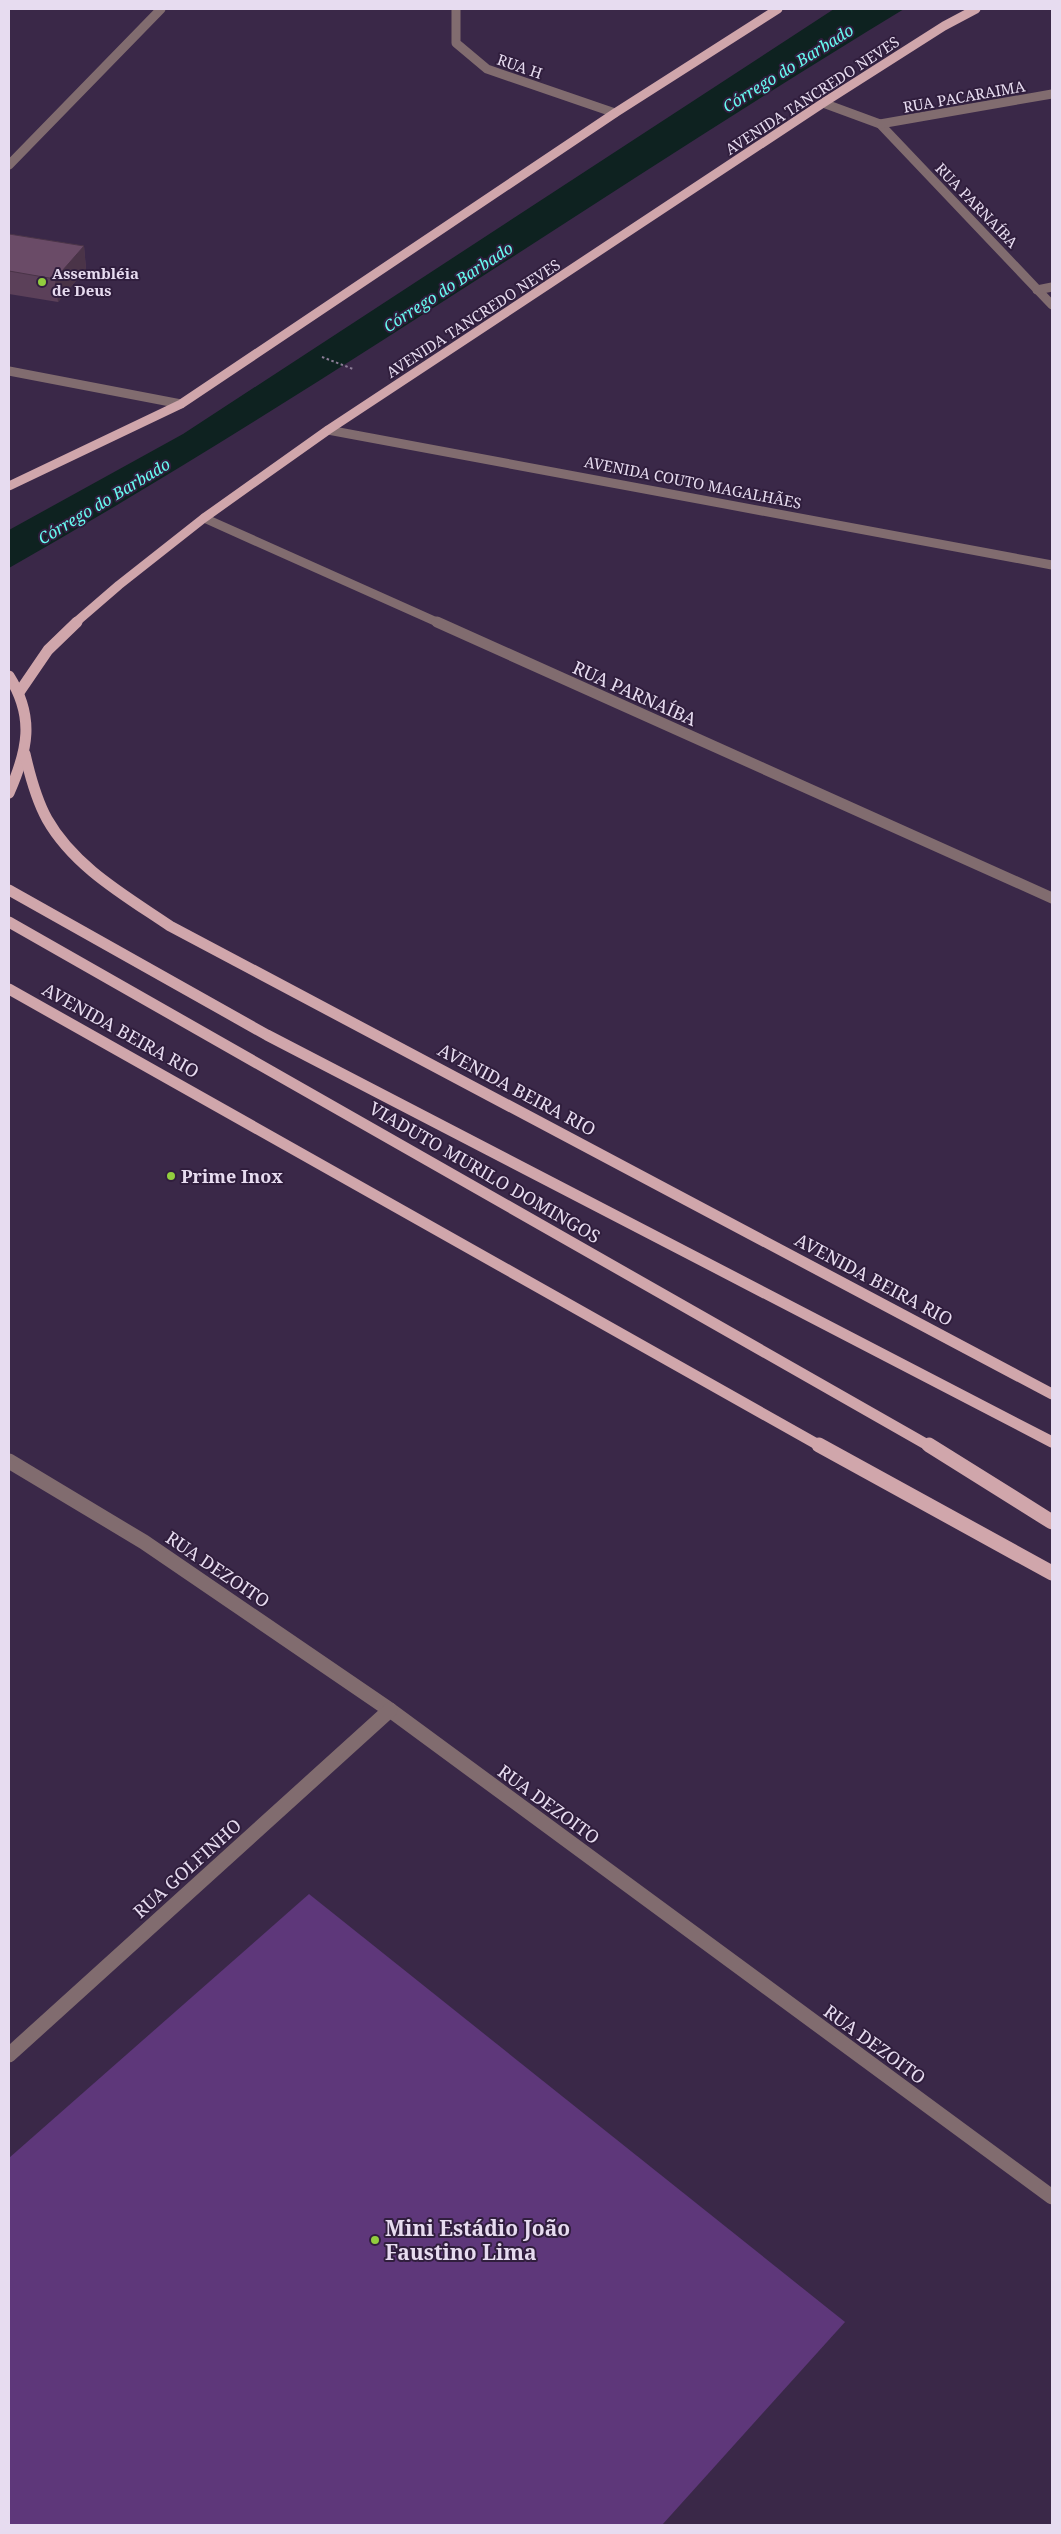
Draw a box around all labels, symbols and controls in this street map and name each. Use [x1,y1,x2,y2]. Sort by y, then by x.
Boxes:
water label: Córrego do Barbado [718,19,858,117]
street label: AVENIDA TANCREDO NEVES [721,31,903,159]
street label: RUA H [495,49,545,83]
street label: RUA PACARAIMA [901,75,1027,117]
street label: RUA PARNAÍBA [931,158,1023,252]
water label: Córrego do Barbado [379,237,517,337]
street label: AVENIDA TANCREDO NEVES [382,254,564,382]
place label: Assembléia de Deus [52,263,139,300]
marker: Assembléia de Deus [36,276,48,288]
street label: AVENIDA COUTO MAGALHÃES [583,451,803,513]
water label: Córrego do Barbado [34,453,174,549]
street label: RUA PARNAÍBA [569,655,701,731]
street label: AVENIDA BEIRA RIO [38,977,204,1083]
street label: AVENIDA BEIRA RIO [434,1037,600,1141]
street label: VIADUTO MURILO DOMINGOS [365,1096,605,1248]
place label: Prime Inox [181,1164,283,1188]
marker: Prime Inox [165,1170,177,1182]
street label: AVENIDA BEIRA RIO [791,1227,957,1331]
street label: RUA DEZOITO [161,1525,275,1613]
street label: RUA DEZOITO [493,1759,605,1849]
street label: RUA GOLFINHO [128,1813,246,1923]
street label: RUA DEZOITO [819,1999,931,2089]
place label: Mini Estádio João Faustino Lima [385,2214,570,2266]
marker: Mini Estádio João Faustino Lima [369,2234,381,2246]

